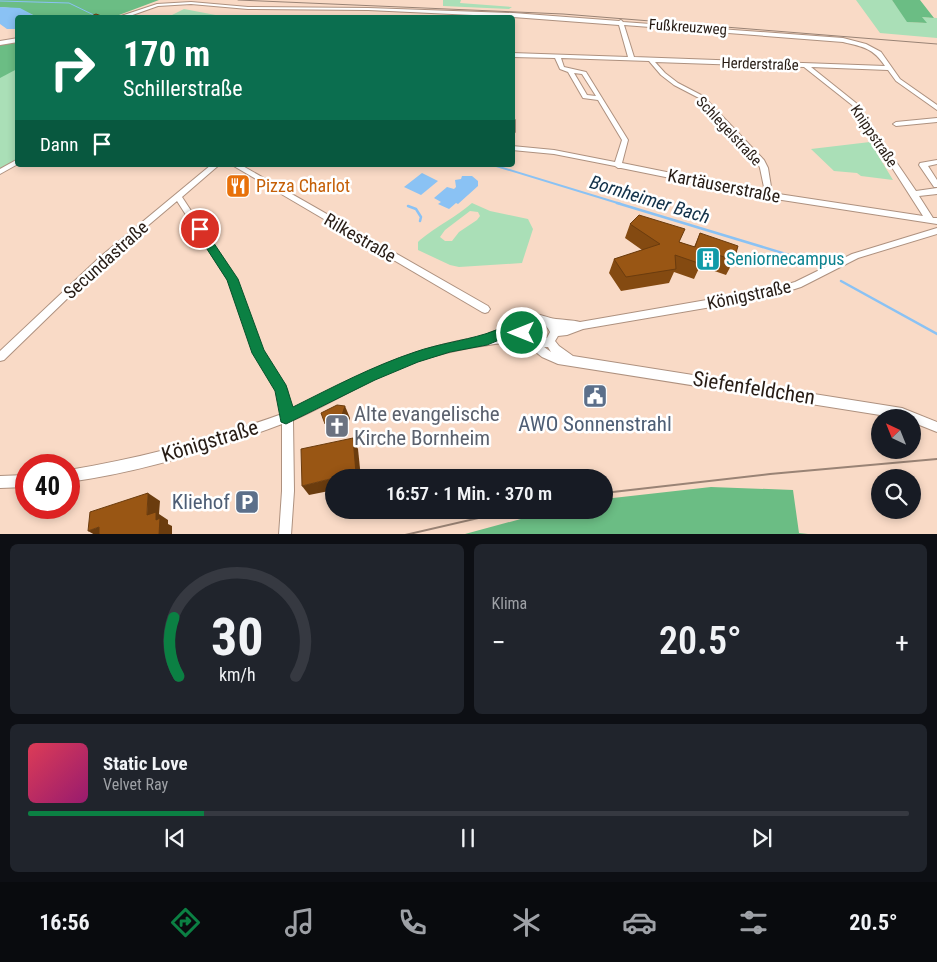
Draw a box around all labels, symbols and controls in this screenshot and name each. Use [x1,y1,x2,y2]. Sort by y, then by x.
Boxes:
street label: Fußkreuzweg [648,15,728,39]
text: 170 m [123,34,210,75]
icon: right [40,35,105,100]
street label: Herderstraße [721,54,799,74]
text: Schillerstraße [123,76,243,101]
street label: Schlegelstraße [692,93,766,169]
street label: Knippstraße [847,101,901,171]
icon: arrive [88,130,116,158]
text: Dann [40,133,78,156]
street label: Kartäuserstraße [666,164,782,207]
water label: Bornheimer Bach [587,170,713,229]
restaurant icon: Pizza Charlot [225,173,251,199]
place label: Pizza Charlot [256,175,350,196]
pin [179,208,221,250]
street label: Rilkestraße [321,209,400,266]
icon: arrive [186,215,214,243]
street label: Secundastraße [59,216,152,303]
building icon: Seniornecampus [695,246,721,272]
place label: Seniornecampus [726,248,845,269]
street label: Königstraße [705,275,793,314]
position arrow [495,306,547,358]
street label: Siefenfeldchen [691,367,817,409]
public building icon: AWO Sonnenstrahl [582,383,608,409]
place label: Alte evangelische Kirche Bornheim [354,402,500,450]
north arrow [871,409,921,459]
map controls [871,409,921,519]
place label: AWO Sonnenstrahl [518,412,672,436]
church icon: Alte evangelische Kirche Bornheim [324,413,350,439]
street label: Königstraße [159,415,261,467]
speed limit sign: 40 [15,454,80,519]
button: search [871,469,921,519]
text: 16:57 · 1 Min. · 370 m [386,482,552,505]
parking icon: Kliehof [234,489,260,515]
place label: Kliehof [172,490,230,514]
text: Klima [492,594,527,613]
text: 30 [210,607,263,668]
text: 20.5° [659,619,742,663]
text: − [492,626,506,659]
text: + [895,626,909,659]
text: km/h [218,664,255,685]
text: Static Love [103,752,188,775]
text: Velvet Ray [103,775,168,794]
icon: previous [161,824,189,852]
icon: pause [454,824,482,852]
icon: next [748,824,776,852]
icon: directions [168,905,203,940]
icon: music [282,905,317,940]
icon: phone [395,905,430,940]
icon: climate [509,905,544,940]
icon: car [622,905,657,940]
icon: filters [736,905,771,940]
text: 16:56 [39,910,90,935]
text: 20.5° [849,910,898,935]

